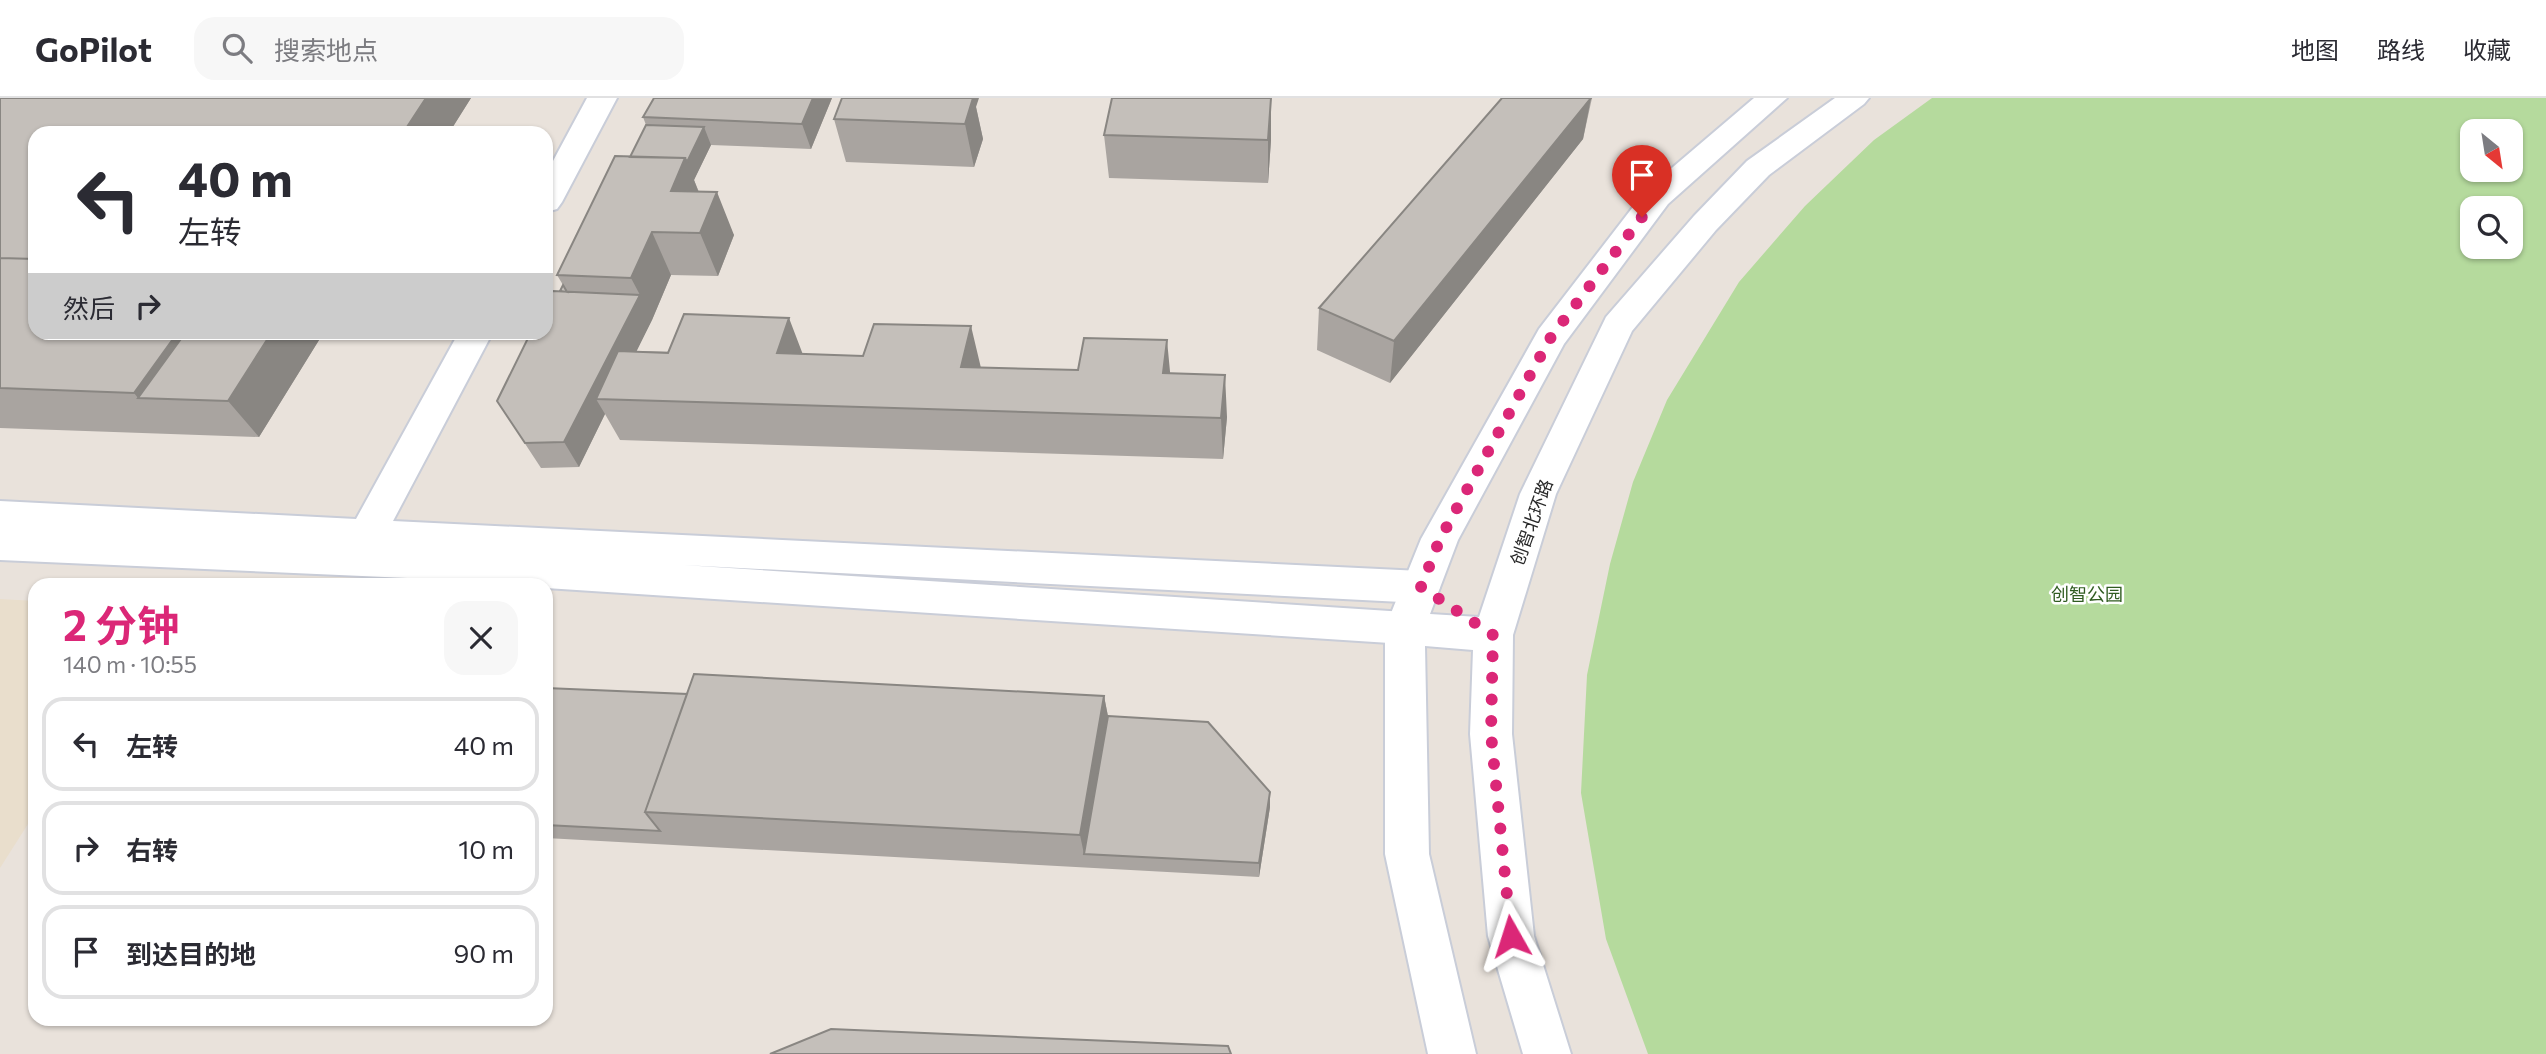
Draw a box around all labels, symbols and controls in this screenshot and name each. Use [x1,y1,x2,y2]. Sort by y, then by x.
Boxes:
search box [194,17,684,80]
text: GoPilot [35,28,152,69]
icon: search [218,29,256,67]
text: 搜索地点 [274,34,378,65]
text: 地图 [2291,35,2339,64]
text: 路线 [2377,35,2425,64]
text: 收藏 [2463,35,2511,64]
north arrow [2460,119,2524,182]
map controls [2460,119,2523,259]
pin [1612,145,1672,217]
text: 40 m [178,147,293,207]
icon: left [63,154,154,245]
icon: arrive [1623,156,1661,194]
button: search [2460,196,2523,259]
text: 左转 [178,211,242,251]
icon: right [129,287,167,325]
text: 然后 [63,292,115,323]
street label: 创智北环路 [1505,476,1557,568]
park label: 创智公园 [2051,583,2123,605]
text: 2 分钟 [63,598,179,650]
button: close [444,601,518,675]
text: 140 m · 10:55 [63,650,197,678]
icon: left [67,725,105,763]
text: 40 m [454,729,514,760]
text: 左转 [126,730,178,761]
icon: right [67,829,105,867]
text: 10 m [458,833,514,864]
text: 右转 [126,834,178,865]
position arrow [1474,899,1548,973]
icon: arrive [67,933,105,971]
text: 90 m [454,937,514,968]
text: 到达目的地 [126,938,256,969]

